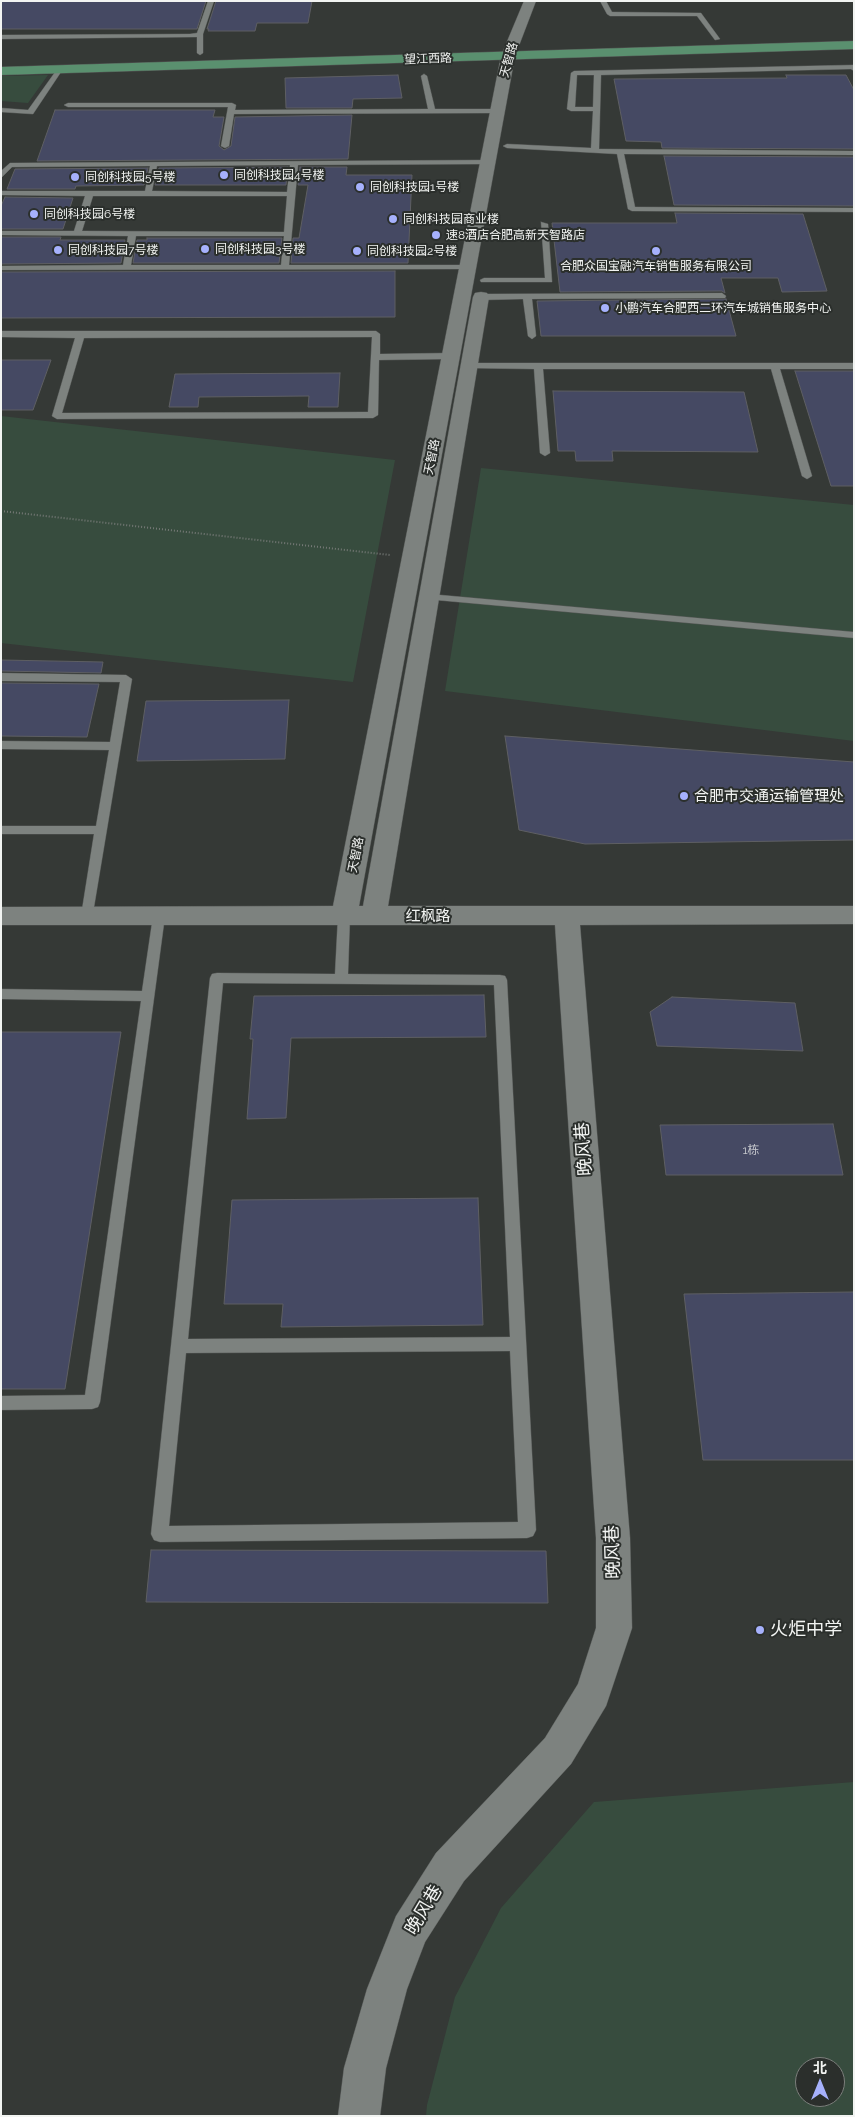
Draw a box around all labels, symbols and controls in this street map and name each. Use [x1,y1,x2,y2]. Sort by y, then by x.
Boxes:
street label: 天智路 [497,41,521,79]
street label: 望江西路 [404,51,452,67]
place label: 同创科技园4号楼 [234,168,325,182]
marker: 同创科技园4号楼 [218,169,230,181]
place label: 同创科技园5号楼 [85,170,176,184]
marker: 同创科技园5号楼 [69,171,81,183]
place label: 同创科技园1号楼 [370,180,459,194]
marker: 同创科技园1号楼 [354,181,366,193]
place label: 同创科技园6号楼 [44,207,135,221]
marker: 同创科技园6号楼 [28,208,40,220]
place label: 同创科技园商业楼 [403,212,499,226]
marker: 同创科技园商业楼 [387,213,399,225]
place label: 速8酒店合肥高新天智路店 [446,228,585,242]
marker: 速8酒店合肥高新天智路店 [430,229,442,241]
place label: 同创科技园3号楼 [215,242,305,256]
place label: 同创科技园7号楼 [68,243,158,257]
marker: 同创科技园3号楼 [199,243,211,255]
marker: 同创科技园7号楼 [52,244,64,256]
place label: 同创科技园2号楼 [367,244,457,258]
marker: 同创科技园2号楼 [351,245,363,257]
marker: 合肥众国宝融汽车销售服务有限公司 [650,245,662,257]
place label: 合肥众国宝融汽车销售服务有限公司 [560,259,752,273]
place label: 小鹏汽车合肥西二环汽车城销售服务中心 [615,301,831,315]
marker: 小鹏汽车合肥西二环汽车城销售服务中心 [599,302,611,314]
street label: 天智路 [421,438,443,476]
place label: 合肥市交通运输管理处 [694,787,844,805]
marker: 合肥市交通运输管理处 [678,790,690,802]
street label: 天智路 [345,836,367,874]
street label: 红枫路 [406,907,450,925]
street label: 晚风巷 [571,1121,597,1177]
house number: 1栋 [742,1143,760,1157]
street label: 晚风巷 [601,1525,625,1579]
place label: 火炬中学 [770,1619,842,1641]
marker: 火炬中学 [754,1624,766,1636]
street label: 晚风巷 [401,1881,447,1939]
north arrow [795,2057,845,2107]
text: 北 [813,2060,827,2076]

